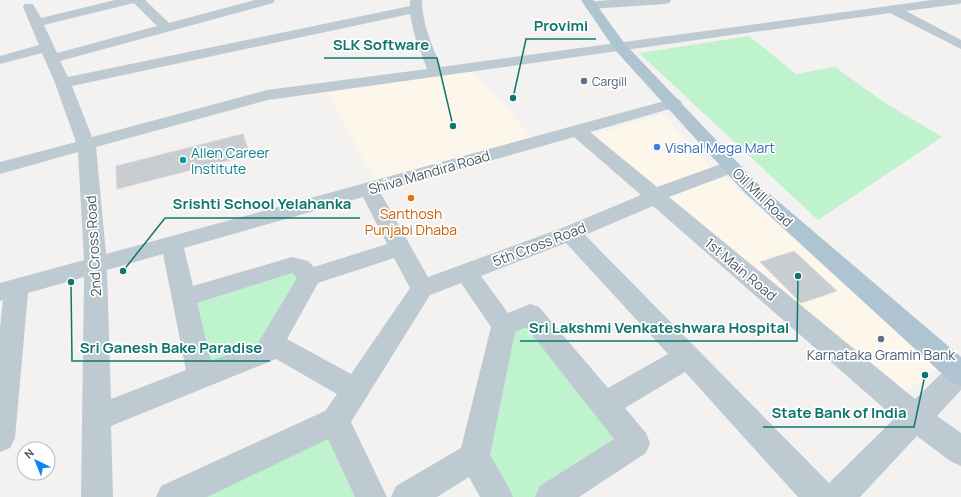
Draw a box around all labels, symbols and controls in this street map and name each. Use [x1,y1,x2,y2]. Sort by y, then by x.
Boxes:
callout: Provimi [526,12,596,39]
text: Provimi [534,15,588,36]
callout: SLK Software [324,31,437,58]
text: SLK Software [333,34,429,55]
place label: Cargill [592,73,627,90]
marker: Cargill [579,76,589,86]
place label: Vishal Mega Mart [665,138,775,157]
marker: Vishal Mega Mart [652,142,662,152]
place label: Allen Career Institute [191,143,270,178]
street label: Shiva Mandira Road [366,146,492,198]
marker: Allen Career Institute [178,155,188,165]
street label: Oil Mill Road [729,163,797,231]
callout: Srishti School Yelahanka [165,191,360,218]
text: Srishti School Yelahanka [173,193,351,214]
marker: Santhosh Punjabi Dhaba [406,193,416,203]
street label: 2nd Cross Road [81,195,105,297]
place label: Santhosh Punjabi Dhaba [365,204,457,239]
street label: 5th Cross Road [490,217,588,271]
street label: 1st Main Road [701,233,781,305]
callout: Sri Lakshmi Venkateshwara Hospital [520,314,797,341]
text: Sri Lakshmi Venkateshwara Hospital [529,317,789,338]
callout: Sri Ganesh Bake Paradise [72,334,270,361]
marker: Karnataka Gramin Bank [876,334,886,344]
text: Sri Ganesh Bake Paradise [80,337,262,358]
place label: Karnataka Gramin Bank [807,345,956,364]
callout: State Bank of India [763,400,914,427]
text: State Bank of India [771,402,907,423]
north arrow [16,441,56,481]
text: N [21,445,37,462]

